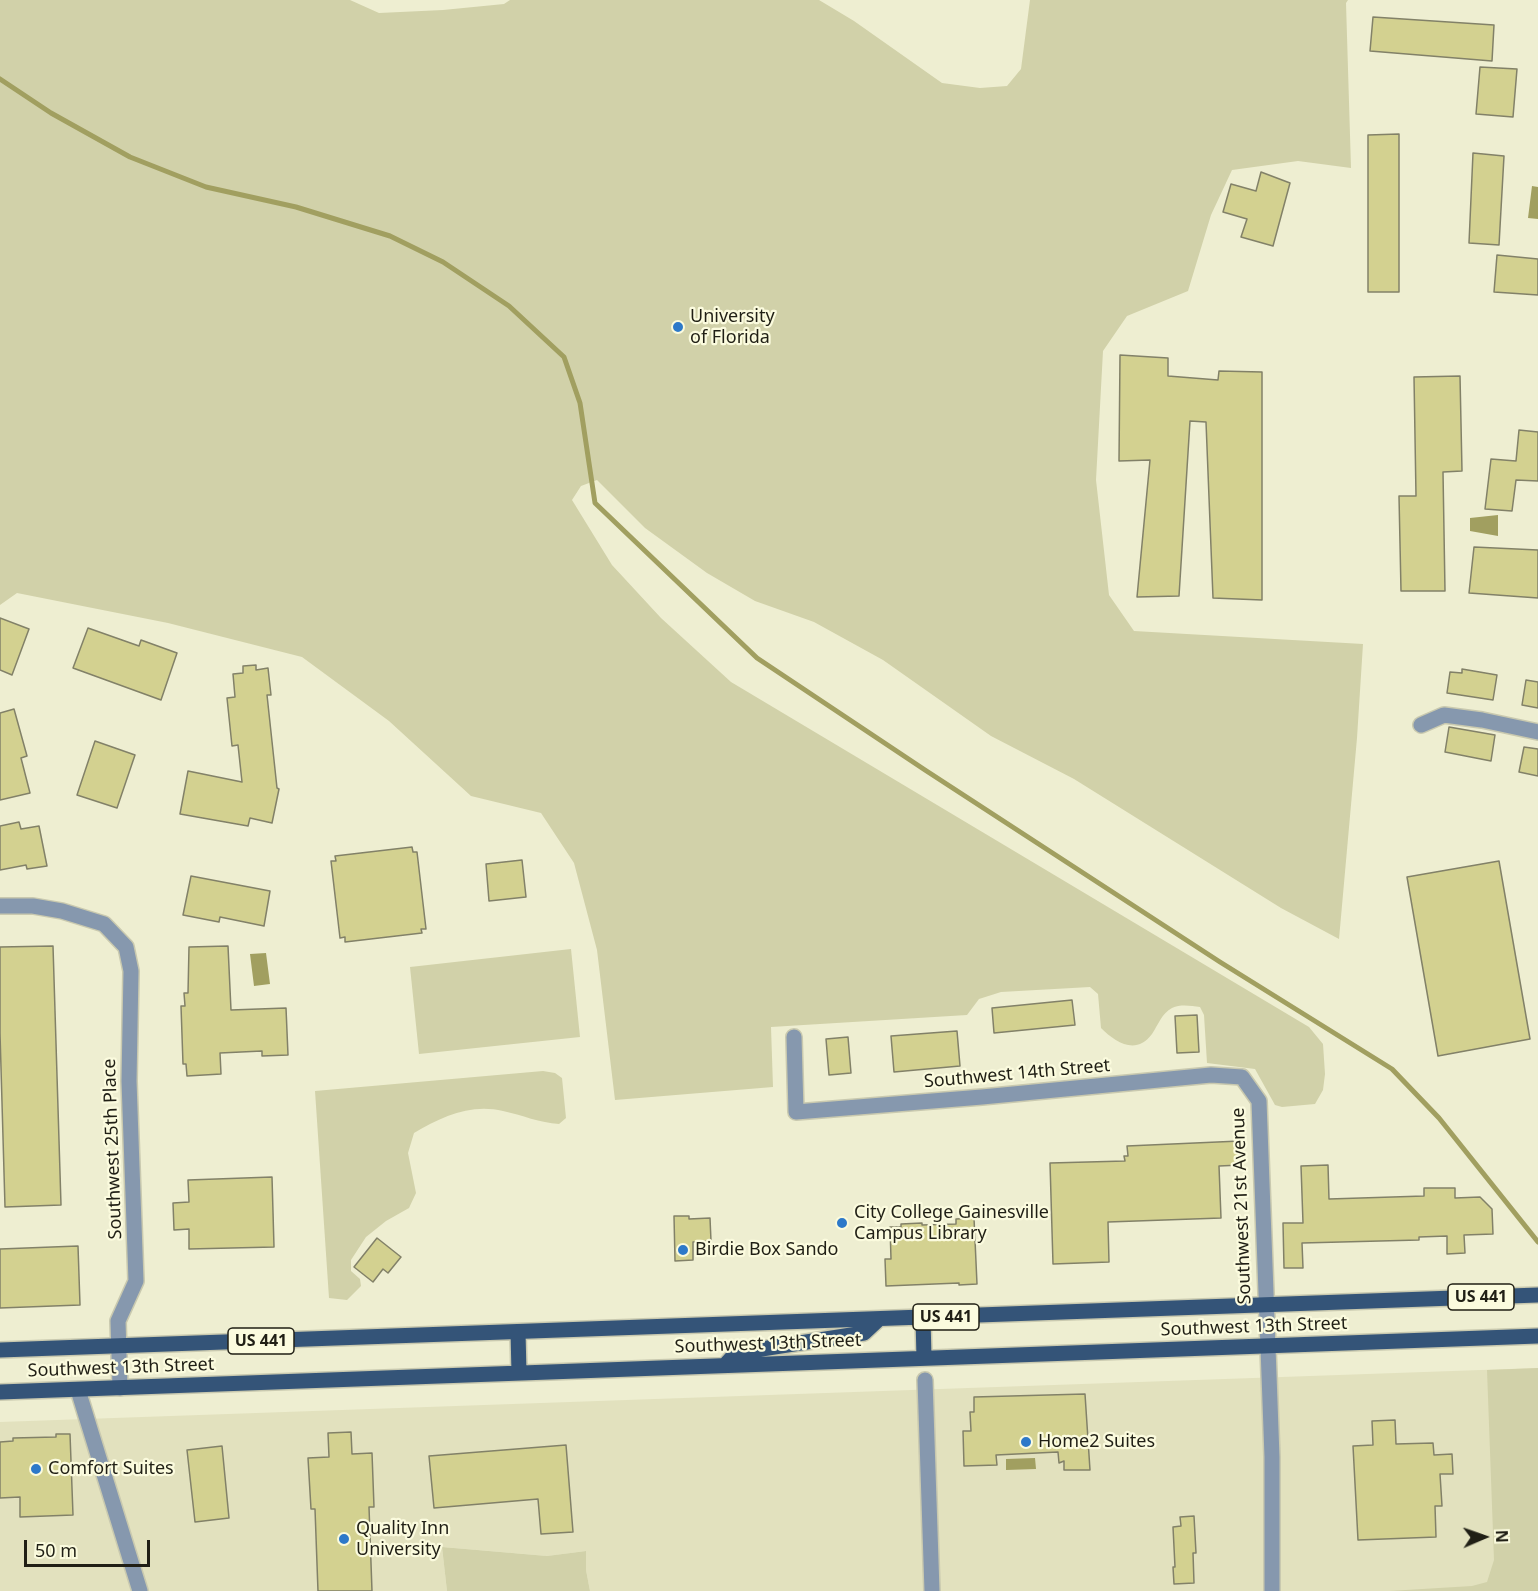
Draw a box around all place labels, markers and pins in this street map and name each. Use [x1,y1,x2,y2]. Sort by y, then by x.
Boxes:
place label: University of Florida [690,306,775,348]
marker: University of Florida [671,320,685,334]
place label: City College Gainesville Campus Library [854,1202,1049,1244]
marker: City College Gainesville Campus Library [835,1216,849,1230]
place label: Birdie Box Sando [695,1239,838,1261]
marker: Birdie Box Sando [676,1243,690,1257]
place label: Home2 Suites [1038,1431,1155,1453]
marker: Home2 Suites [1019,1435,1033,1449]
place label: Comfort Suites [48,1458,174,1480]
marker: Comfort Suites [29,1462,43,1476]
place label: Quality Inn University [356,1518,449,1561]
marker: Quality Inn University [337,1532,351,1546]

